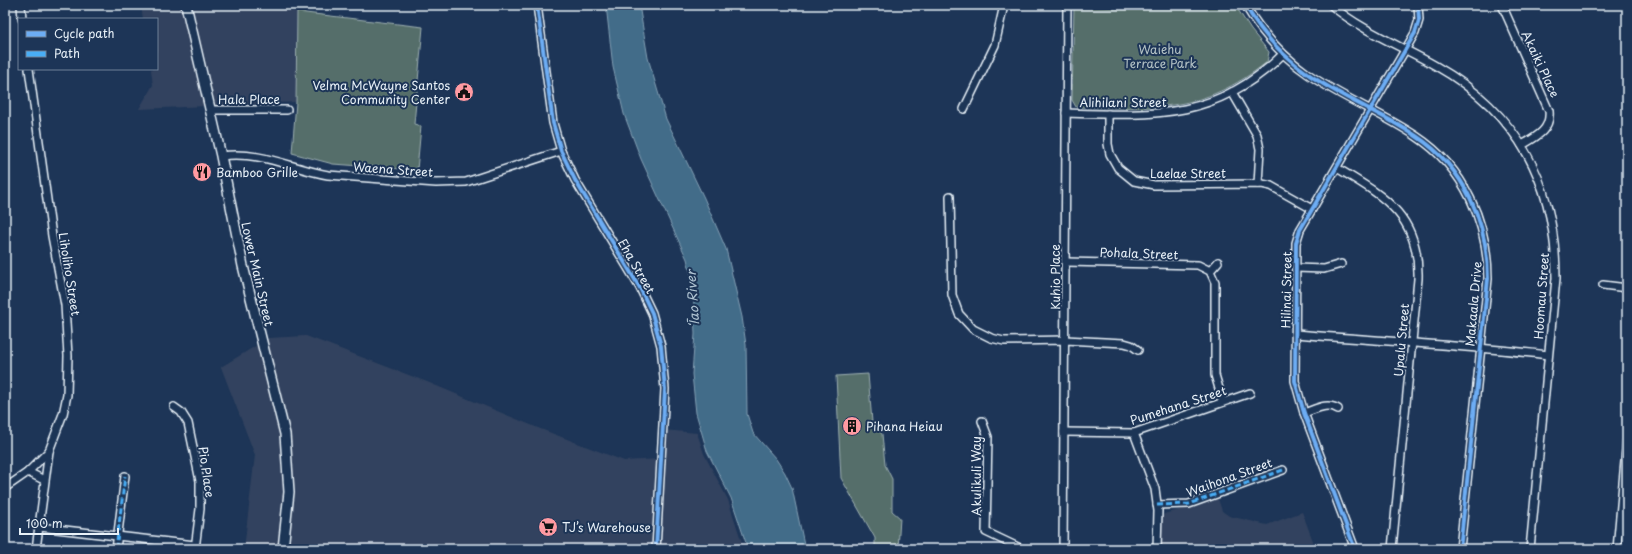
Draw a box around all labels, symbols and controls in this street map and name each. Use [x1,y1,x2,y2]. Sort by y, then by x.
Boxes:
legend [18,18,158,70]
text: Cycle path [54,24,115,42]
street label: Akaiki Place [1518,28,1564,100]
park label: Waiehu Terrace Park [1123,40,1197,72]
text: Path [54,44,80,62]
place label: Velma McWayne Santos Community Center [312,76,450,108]
public building icon: Velma McWayne Santos Community Center [453,81,475,103]
street label: Hala Place [218,90,280,108]
street label: Alihilani Street [1079,93,1167,111]
street label: Waena Street [352,157,434,181]
restaurant icon: Bamboo Grille [191,161,213,183]
place label: Bamboo Grille [216,163,299,181]
street label: Laelae Street [1150,164,1226,182]
street label: Lower Main Street [237,220,279,328]
street label: Liholiho Street [55,231,85,317]
street label: Eha Street [614,235,660,297]
street label: Pohala Street [1099,243,1179,263]
street label: Kuhio Place [1046,244,1064,310]
street label: Hilinai Street [1276,251,1296,329]
street label: Hoomau Street [1529,252,1553,340]
street label: Makaala Drive [1460,261,1486,347]
water label: ʻĪao River [680,268,703,328]
street label: Upalu Street [1389,303,1413,377]
street label: Pumehana Street [1127,381,1229,429]
building icon: Pihana Heiau [841,415,863,437]
place label: Pihana Heiau [866,417,943,435]
street label: Akulikuli Way [967,436,985,516]
street label: Pio Place [195,445,219,499]
street label: Waihona Street [1184,453,1275,501]
scale bar [20,510,118,536]
text: 100 m [26,514,63,532]
supermarket icon: TJ’s Warehouse [537,516,559,538]
place label: TJ’s Warehouse [562,518,651,536]

